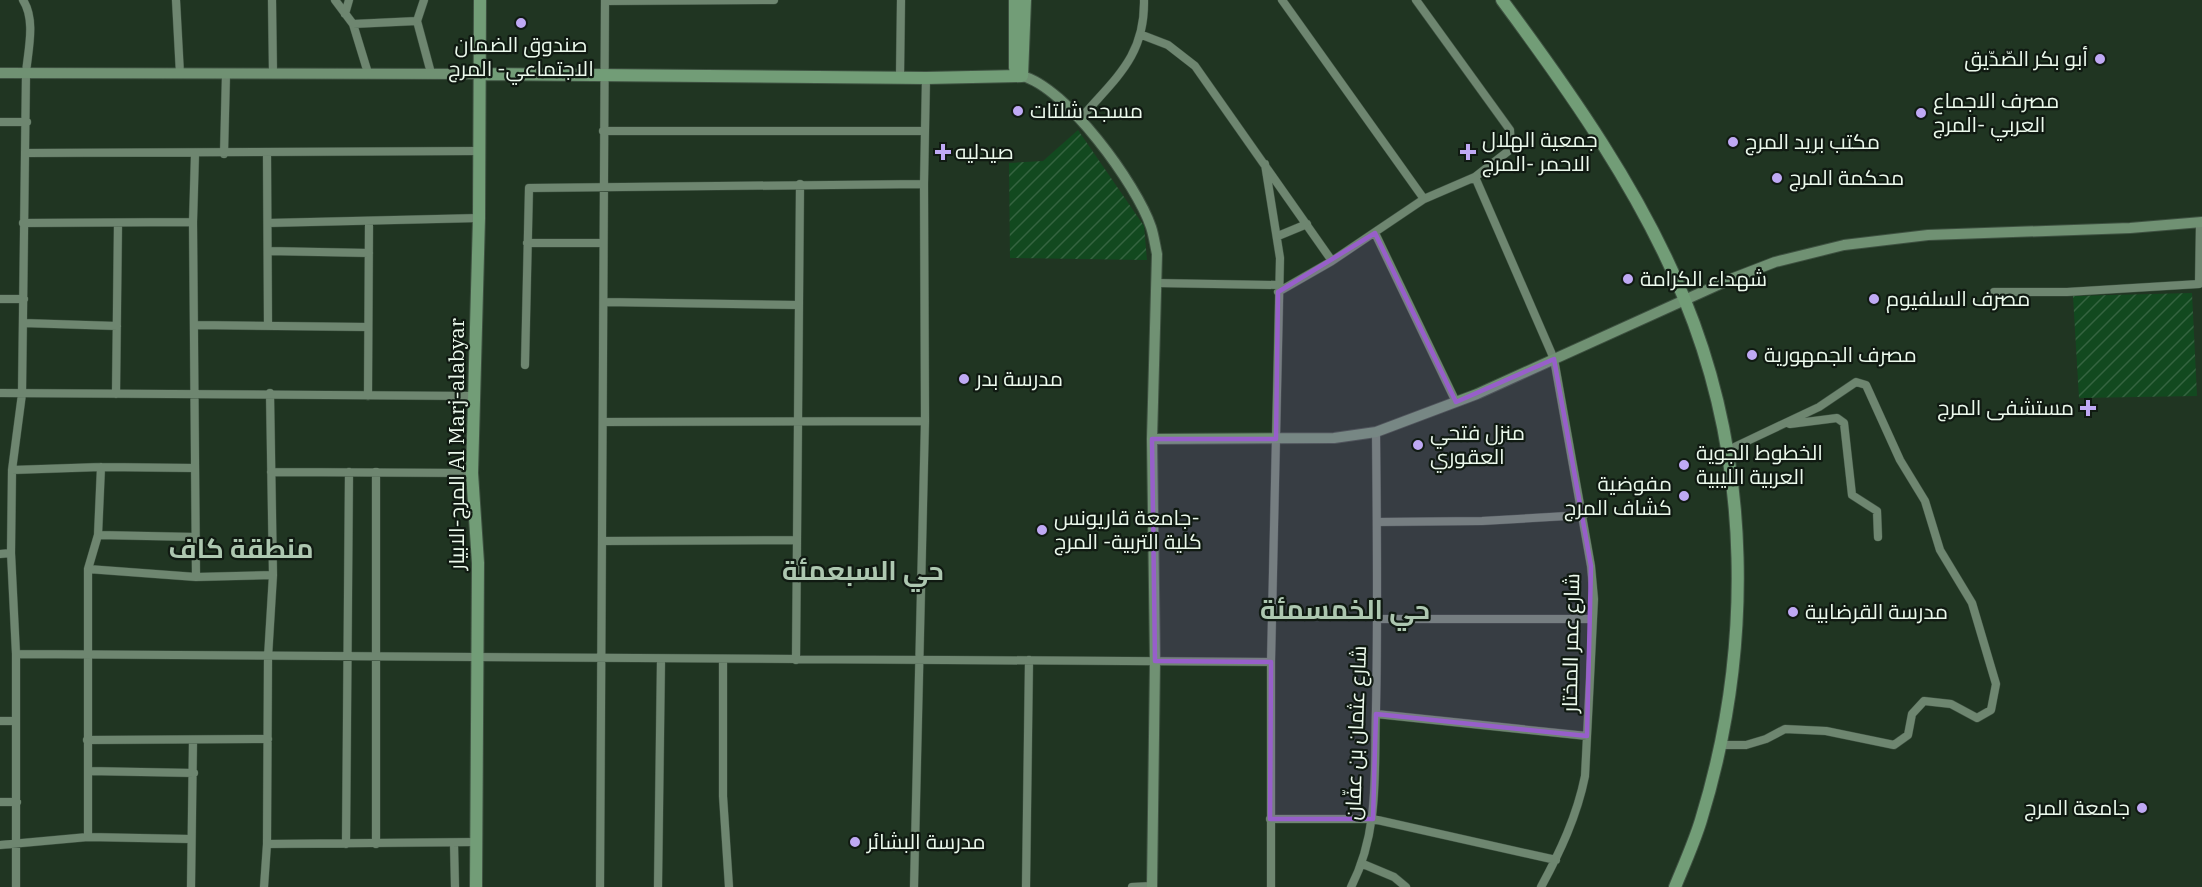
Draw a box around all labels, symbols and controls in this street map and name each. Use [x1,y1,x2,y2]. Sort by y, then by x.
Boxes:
marker: صندوق الضمان الاجتماعي- المرج [514,16,528,30]
place label: صندوق الضمان الاجتماعي- المرج [448,30,594,85]
place label: أبو بكر الصّدّيق [1964,44,2088,72]
marker: أبو بكر الصّدّيق [2093,52,2107,66]
place label: مصرف الاجماع العربي -المرج [1933,86,2059,141]
place label: مسجد شلتات [1030,96,1143,124]
marker: مسجد شلتات [1011,104,1025,118]
marker: مصرف الاجماع العربي -المرج [1914,106,1928,120]
place label: جمعية الهلال الاحمر -المرج [1482,125,1598,178]
place label: مكتب بريد المرج [1745,127,1880,156]
marker: مكتب بريد المرج [1726,135,1740,149]
place label: صيدليه [955,137,1014,165]
marker: جمعية الهلال الاحمر -المرج [1459,143,1477,161]
marker: صيدليه [936,145,950,159]
place label: محكمة المرج [1789,163,1904,192]
marker: محكمة المرج [1770,171,1784,185]
place label: شهداء الكرامة [1640,264,1767,292]
marker: شهداء الكرامة [1621,272,1635,286]
place label: مصرف السلفيوم [1886,284,2030,313]
marker: مصرف السلفيوم [1867,292,1881,306]
street label: المرج-الابيار Al Marj-alabyar [442,317,471,571]
place label: مصرف الجمهورية [1764,340,1917,368]
marker: مصرف الجمهورية [1745,348,1759,362]
place label: مدرسة بدر [975,364,1063,392]
marker: مدرسة بدر [957,372,971,386]
place label: مستشفى المرج [1937,393,2074,422]
marker: مستشفى المرج [2079,399,2097,417]
place label: منزل فتحي العقوري [1430,418,1525,473]
marker: منزل فتحي العقوري [1411,438,1425,452]
place label: الخطوط الجوية العربية الليبية [1696,438,1823,490]
marker: الخطوط الجوية العربية الليبية [1677,458,1691,472]
place label: مفوضية كشاف المرج [1564,469,1672,522]
marker: مفوضية كشاف المرج [1677,489,1691,503]
place label: جامعة قاريونس- كلية التربية- المرج [1054,503,1202,556]
marker: جامعة قاريونس- كلية التربية- المرج [1035,523,1049,537]
district label: منطقة كاف [168,530,314,565]
district label: حي السبعمئة [782,552,944,593]
street label: شارع عمر المختار [1555,573,1586,714]
district label: حي الخمسمئة [1260,591,1430,632]
place label: مدرسة القرضابية [1805,597,1948,625]
marker: مدرسة القرضابية [1786,605,1800,619]
street label: شارع عثمان بن عفّان [1338,645,1373,821]
place label: جامعة المرج [2024,793,2130,822]
marker: جامعة المرج [2135,801,2149,815]
place label: مدرسة البشائر [866,827,985,855]
marker: مدرسة البشائر [848,835,862,849]

